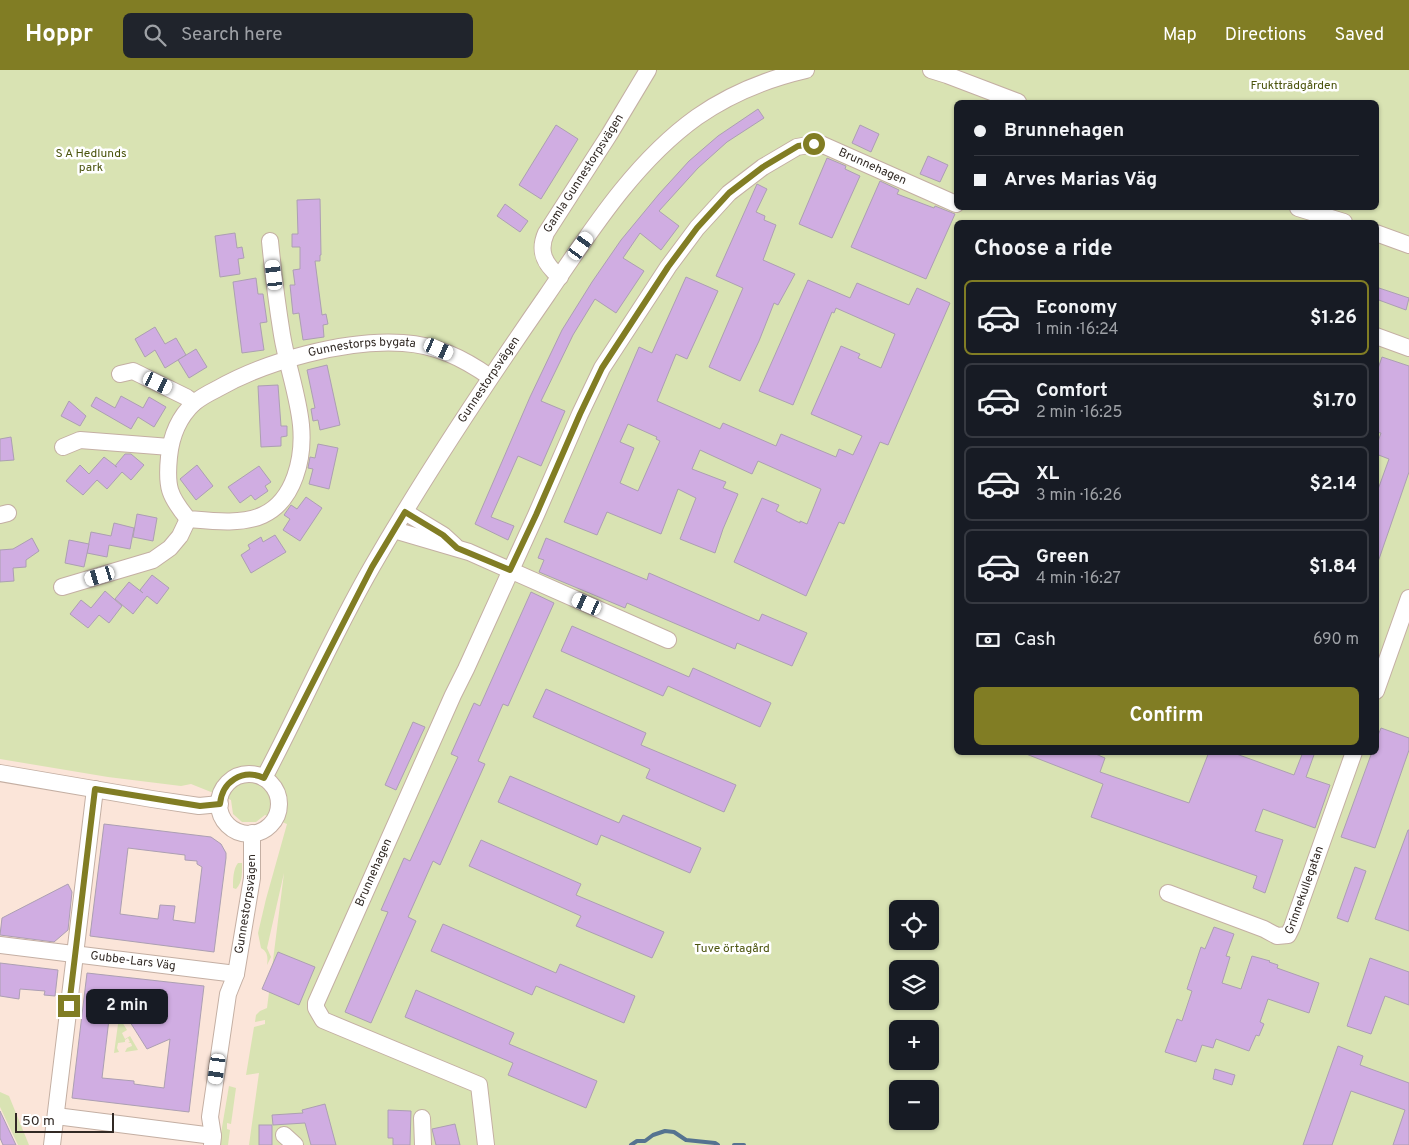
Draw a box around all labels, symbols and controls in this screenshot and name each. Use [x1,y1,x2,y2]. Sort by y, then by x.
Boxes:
search box [123,13,473,58]
text: Hoppr [25,20,93,50]
icon: search [141,21,169,49]
text: Search here [181,23,283,47]
text: Map [1163,24,1197,47]
text: Directions [1225,24,1307,47]
text: Saved [1335,24,1384,47]
park label: Fruktträdgården [1251,78,1337,94]
street label: Gamla Gunnestorpsvägen [540,111,628,236]
text: Brunnehagen [1004,119,1124,143]
route start [803,133,825,155]
street label: Brunnehagen [836,145,909,189]
park label: S A Hedlunds park [55,146,127,176]
text: Arves Marias Väg [1004,168,1157,192]
car [566,229,595,263]
text: Choose a ride [974,236,1112,263]
car [264,259,283,291]
icon: car [976,295,1021,340]
text: Economy [1036,296,1117,320]
text: $1.26 [1310,306,1357,330]
text: 1 min · 16:24 [1036,320,1119,340]
street label: Gunnestorpsvägen [455,333,524,426]
street label: Gunnestorps bygata [307,335,417,361]
car [422,336,455,362]
car [141,370,174,396]
icon: car [976,378,1021,423]
text: Comfort [1036,379,1108,403]
text: $1.70 [1312,389,1357,413]
text: 2 min · 16:25 [1036,403,1123,423]
icon: car [976,461,1021,506]
text: XL [1036,462,1059,486]
text: $2.14 [1309,472,1357,496]
text: 3 min · 16:26 [1036,486,1122,506]
icon: car [976,544,1021,589]
text: Green [1036,545,1089,569]
text: $1.84 [1309,555,1357,579]
car [83,564,116,588]
text: 4 min · 16:27 [1036,569,1121,589]
car [570,591,603,617]
icon: cash [974,626,1002,654]
text: Cash [1014,628,1056,652]
text: 690 m [1313,630,1359,650]
button: Confirm [974,687,1359,745]
street label: Brunnehagen [352,836,396,909]
street label: Grinnekullegatan [1281,844,1328,937]
street label: Gunnestorpsvägen [231,854,260,955]
map controls [889,900,939,1130]
button: locate [889,900,939,950]
park label: Tuve örtagård [694,941,770,957]
street label: Gubbe-Lars Väg [89,948,177,975]
button: layers [889,960,939,1010]
callout: 2 min [86,988,169,1024]
route end [58,995,80,1017]
text: 2 min [106,996,148,1016]
button: + [889,1020,939,1070]
car [207,1053,226,1085]
button: − [889,1080,939,1130]
scale bar [15,1110,114,1133]
text: 50 m [22,1113,55,1130]

